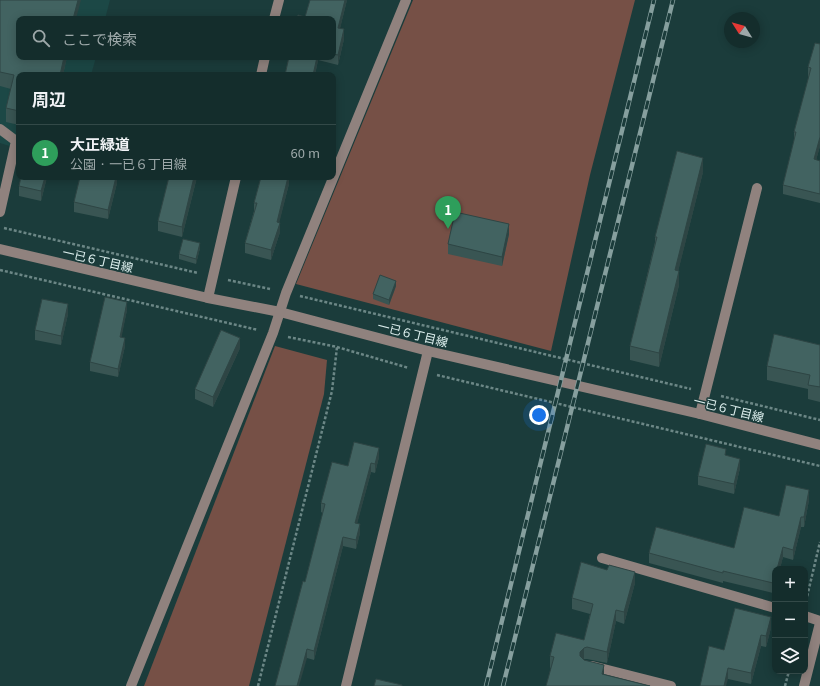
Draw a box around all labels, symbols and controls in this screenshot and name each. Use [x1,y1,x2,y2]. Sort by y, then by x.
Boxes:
north arrow [724,12,760,48]
search box [16,16,336,60]
icon: search [30,27,52,49]
text: ここで検索 [62,28,137,49]
text: 周辺 [32,86,66,111]
text: 大正緑道 [70,133,130,154]
text: 1 [41,143,49,162]
text: 60 m [291,143,320,162]
text: 公園 · 一已６丁目線 [70,154,187,173]
pin: 1 [435,196,461,229]
street label: 一已６丁目線 [61,243,135,275]
street label: 一已６丁目線 [376,316,450,350]
street label: 一已６丁目線 [692,391,766,425]
your location [529,405,549,425]
map controls [772,566,808,674]
button: + [772,566,808,602]
button: − [772,602,808,638]
button: layers [772,638,808,674]

